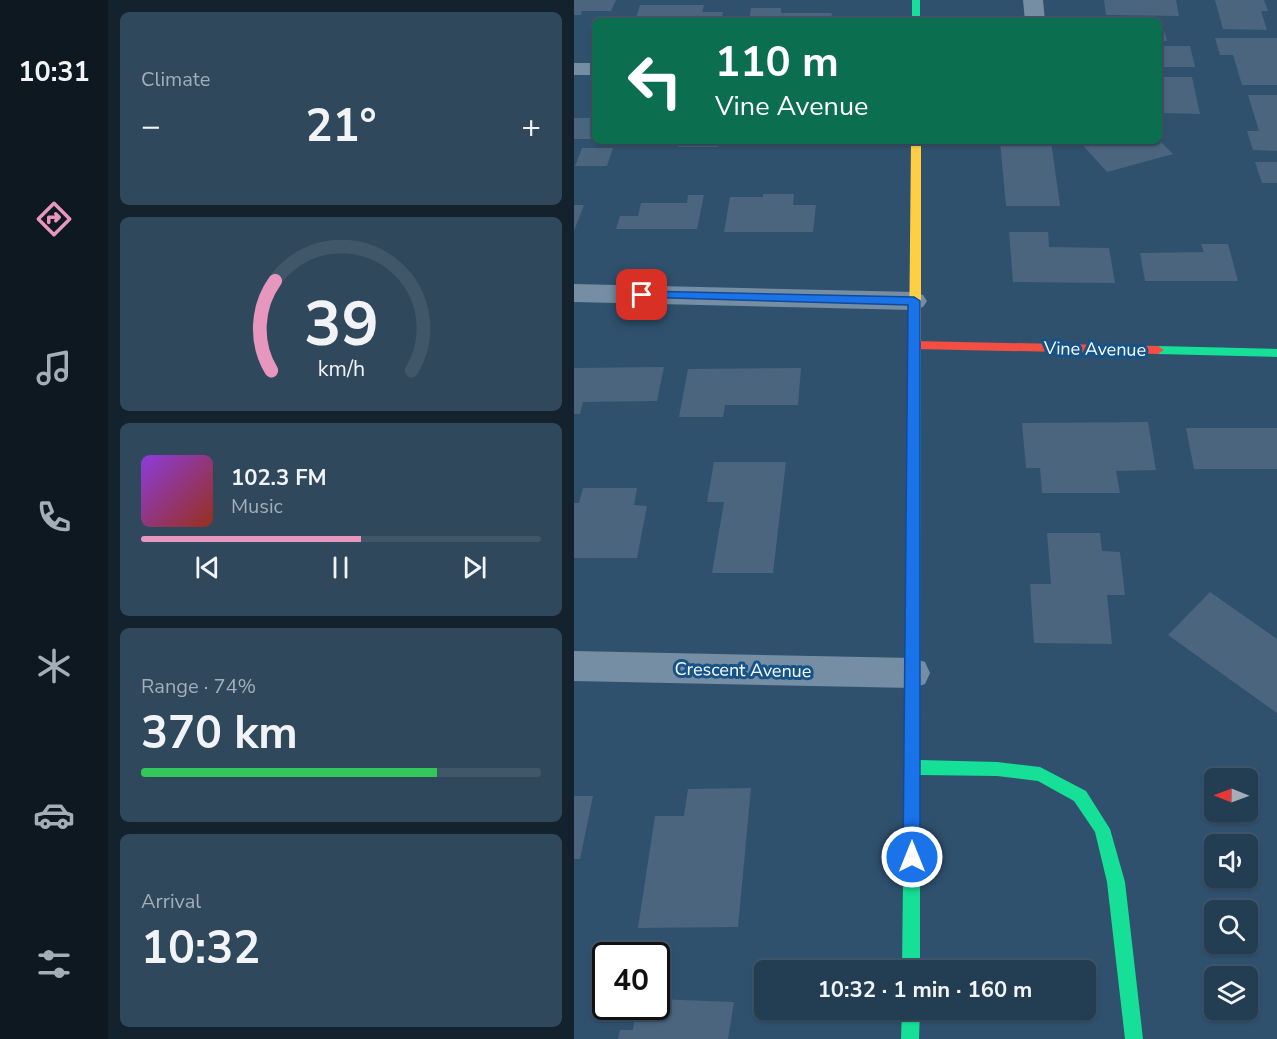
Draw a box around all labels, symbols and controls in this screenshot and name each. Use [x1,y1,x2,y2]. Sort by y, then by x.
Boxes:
text: 110 m [715,34,839,91]
icon: left [616,42,694,120]
text: 10:31 [18,54,90,91]
text: Climate [141,66,210,93]
text: Vine Avenue [715,88,868,125]
text: 21° [305,96,377,157]
text: − [141,104,161,149]
text: + [521,104,541,149]
icon: directions [33,198,75,240]
pin [616,269,667,320]
icon: arrive [625,278,658,311]
text: 39 [304,282,378,367]
street label: Vine Avenue [1043,336,1146,362]
icon: music [33,347,75,389]
text: km/h [317,355,365,385]
text: 102.3 FM [231,463,327,493]
text: Music [231,493,283,520]
icon: phone [33,496,75,538]
icon: previous [191,551,224,584]
icon: pause [324,551,357,584]
icon: next [458,551,491,584]
icon: climate [33,645,75,687]
street label: Crescent Avenue [674,657,812,683]
text: Range · 74% [141,673,256,700]
text: 370 km [141,703,298,764]
north arrow [1204,768,1258,822]
map controls [1204,768,1258,1020]
icon: car [33,794,75,836]
position arrow [880,825,944,889]
button: sound [1204,834,1258,888]
text: Arrival [141,888,201,915]
button: search [1204,900,1258,954]
text: 10:32 [141,918,260,979]
speed limit sign: 40 [592,942,670,1020]
icon: filters [33,943,75,985]
button: layers [1204,966,1258,1020]
text: 10:32 · 1 min · 160 m [818,975,1032,1005]

